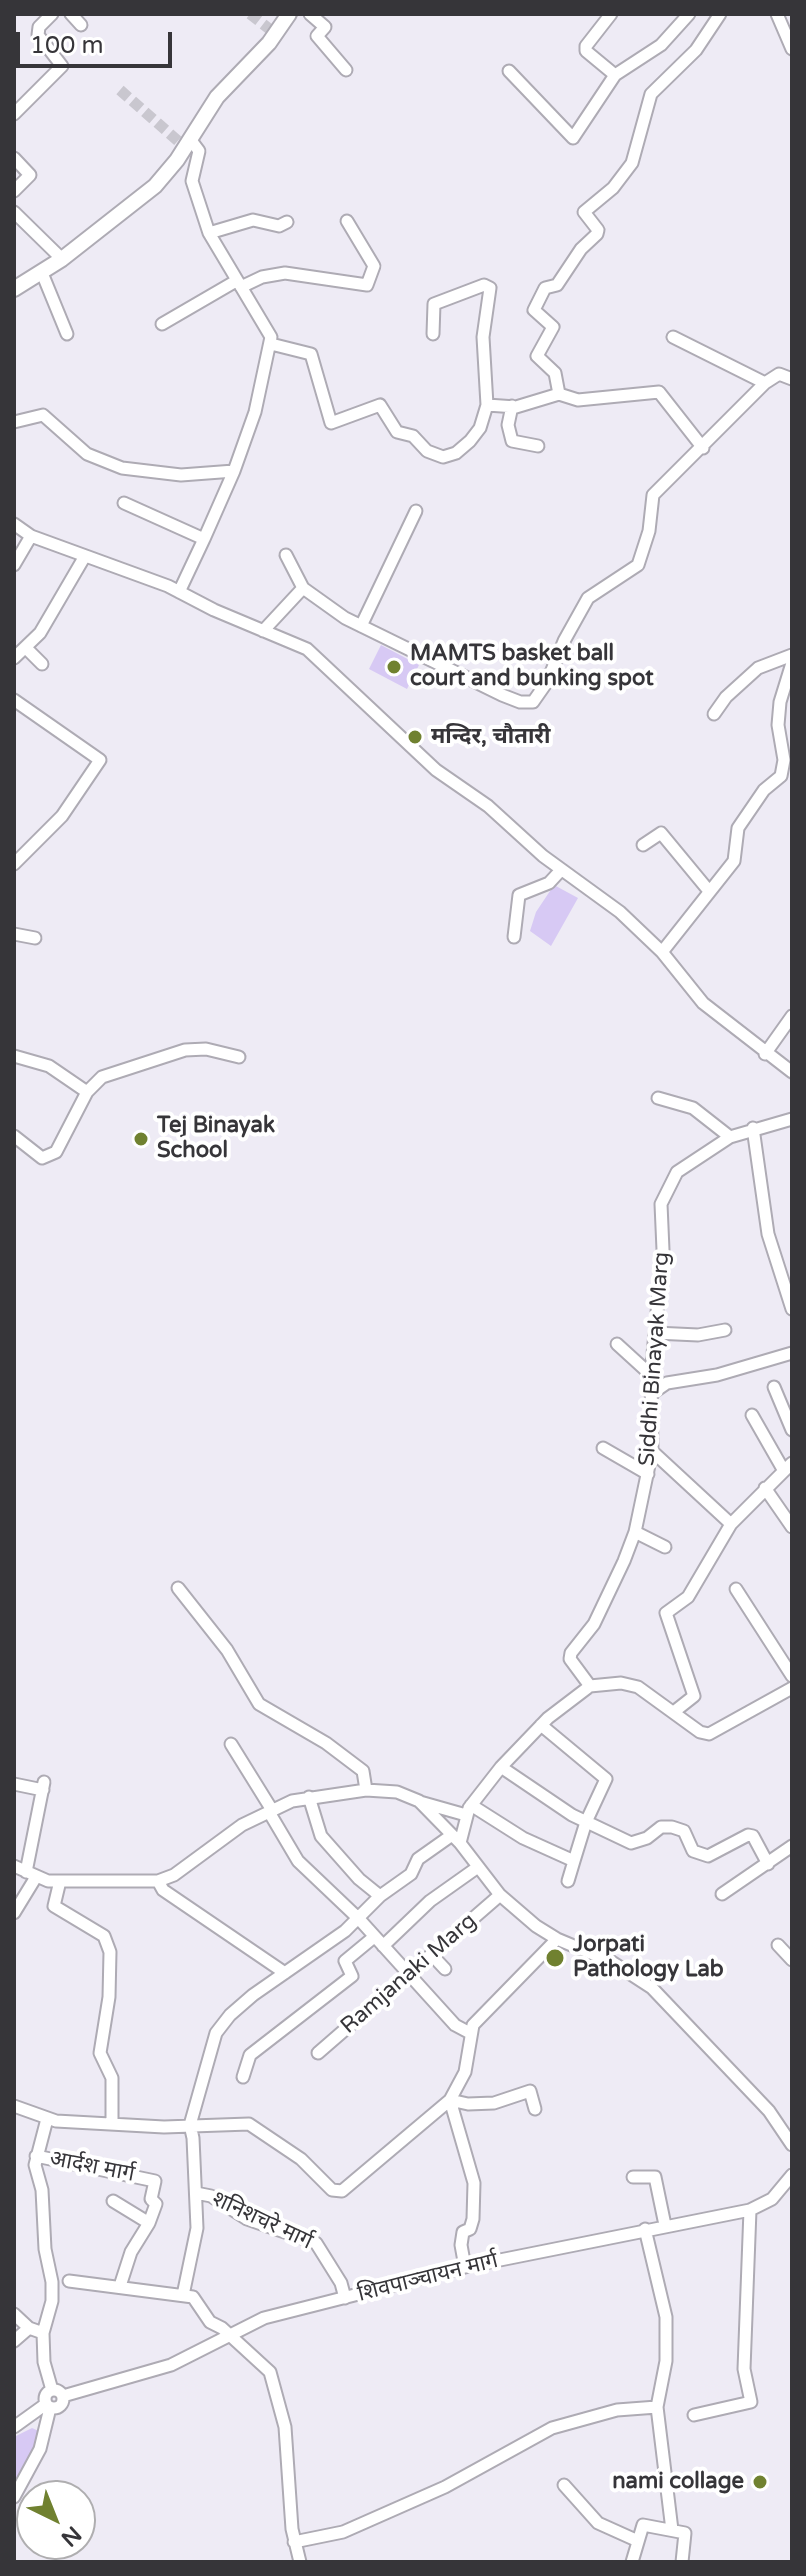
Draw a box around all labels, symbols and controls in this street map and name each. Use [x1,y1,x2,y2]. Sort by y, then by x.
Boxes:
scale bar [20,16,176,66]
text: 100 m [30,31,104,60]
place label: MAMTS basket ball court and bunking spot [410,641,654,692]
marker: MAMTS basket ball court and bunking spot [385,658,403,676]
place label: मन्दिर, चौतारी [431,724,551,750]
marker: मन्दिर, चौतारी [406,728,424,746]
place label: Tej Binayak School [157,1113,275,1164]
marker: Tej Binayak School [132,1130,150,1148]
street label: Siddhi Binayak Marg [634,1251,676,1467]
street label: Ramjanaki Marg [336,1908,482,2040]
place label: Jorpati Pathology Lab [573,1932,724,1984]
marker: Jorpati Pathology Lab [544,1947,566,1969]
street label: आर्दश मार्ग [47,2146,137,2188]
street label: शनिशचरे मार्ग [208,2186,316,2256]
street label: शिवपाञ्चायन मार्ग [355,2248,501,2308]
place label: nami collage [612,2469,744,2495]
marker: nami collage [751,2473,769,2491]
north arrow [16,2480,96,2560]
text: N [56,2521,86,2552]

